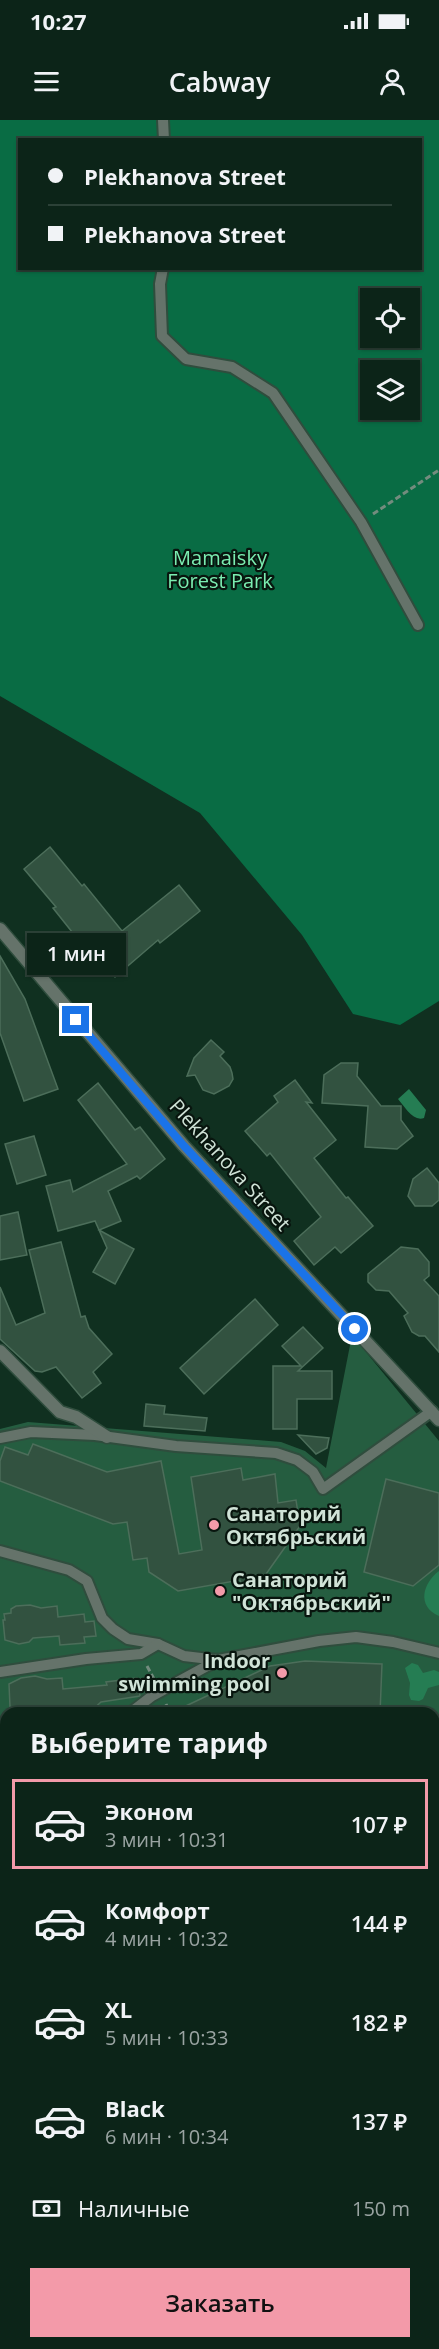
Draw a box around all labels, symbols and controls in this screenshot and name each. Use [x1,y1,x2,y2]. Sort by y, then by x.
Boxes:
text: 10:27 [30,6,87,36]
text: Cabway [169,63,270,100]
icon: menu [30,65,63,98]
icon: person [376,65,409,98]
text: Plekhanova Street [84,161,286,191]
text: Plekhanova Street [84,219,286,249]
map controls [360,288,420,420]
button: locate [360,288,420,348]
button: layers [360,360,420,420]
park label: Mamaisky Forest Park [167,544,273,594]
callout: 1 мин [26,933,125,975]
text: 1 мин [47,940,106,967]
route end [62,1006,89,1033]
street label: Plekhanova Street [164,1093,297,1236]
route start [341,1315,368,1342]
place label: Санаторий Октябрьский [226,1500,366,1550]
marker: Санаторий Октябрьский [207,1518,221,1532]
place label: Санаторий "Октябрьский" [232,1566,391,1616]
marker: Санаторий "Октябрьский" [213,1584,227,1598]
place label: Indoor swimming pool [118,1647,270,1697]
marker: Indoor swimming pool [275,1666,289,1680]
text: Выберите тариф [30,1724,268,1761]
text: Эконом [105,1796,194,1826]
icon: car [33,1797,87,1851]
text: 107 ₽ [351,1809,407,1839]
text: 3 мин · 10:31 [105,1826,228,1853]
text: Комфорт [105,1895,210,1925]
icon: car [33,1896,87,1950]
text: 144 ₽ [351,1908,407,1938]
text: 4 мин · 10:32 [105,1925,228,1952]
text: XL [105,1994,132,2024]
icon: car [33,1995,87,2049]
text: 182 ₽ [351,2007,407,2037]
text: 5 мин · 10:33 [105,2024,228,2051]
text: Black [105,2093,165,2123]
icon: car [33,2094,87,2148]
text: 137 ₽ [351,2106,407,2136]
text: 6 мин · 10:34 [105,2123,228,2150]
icon: cash [30,2192,63,2225]
text: Наличные [78,2193,190,2223]
text: 150 m [352,2195,410,2222]
button: Заказать [30,2268,410,2337]

